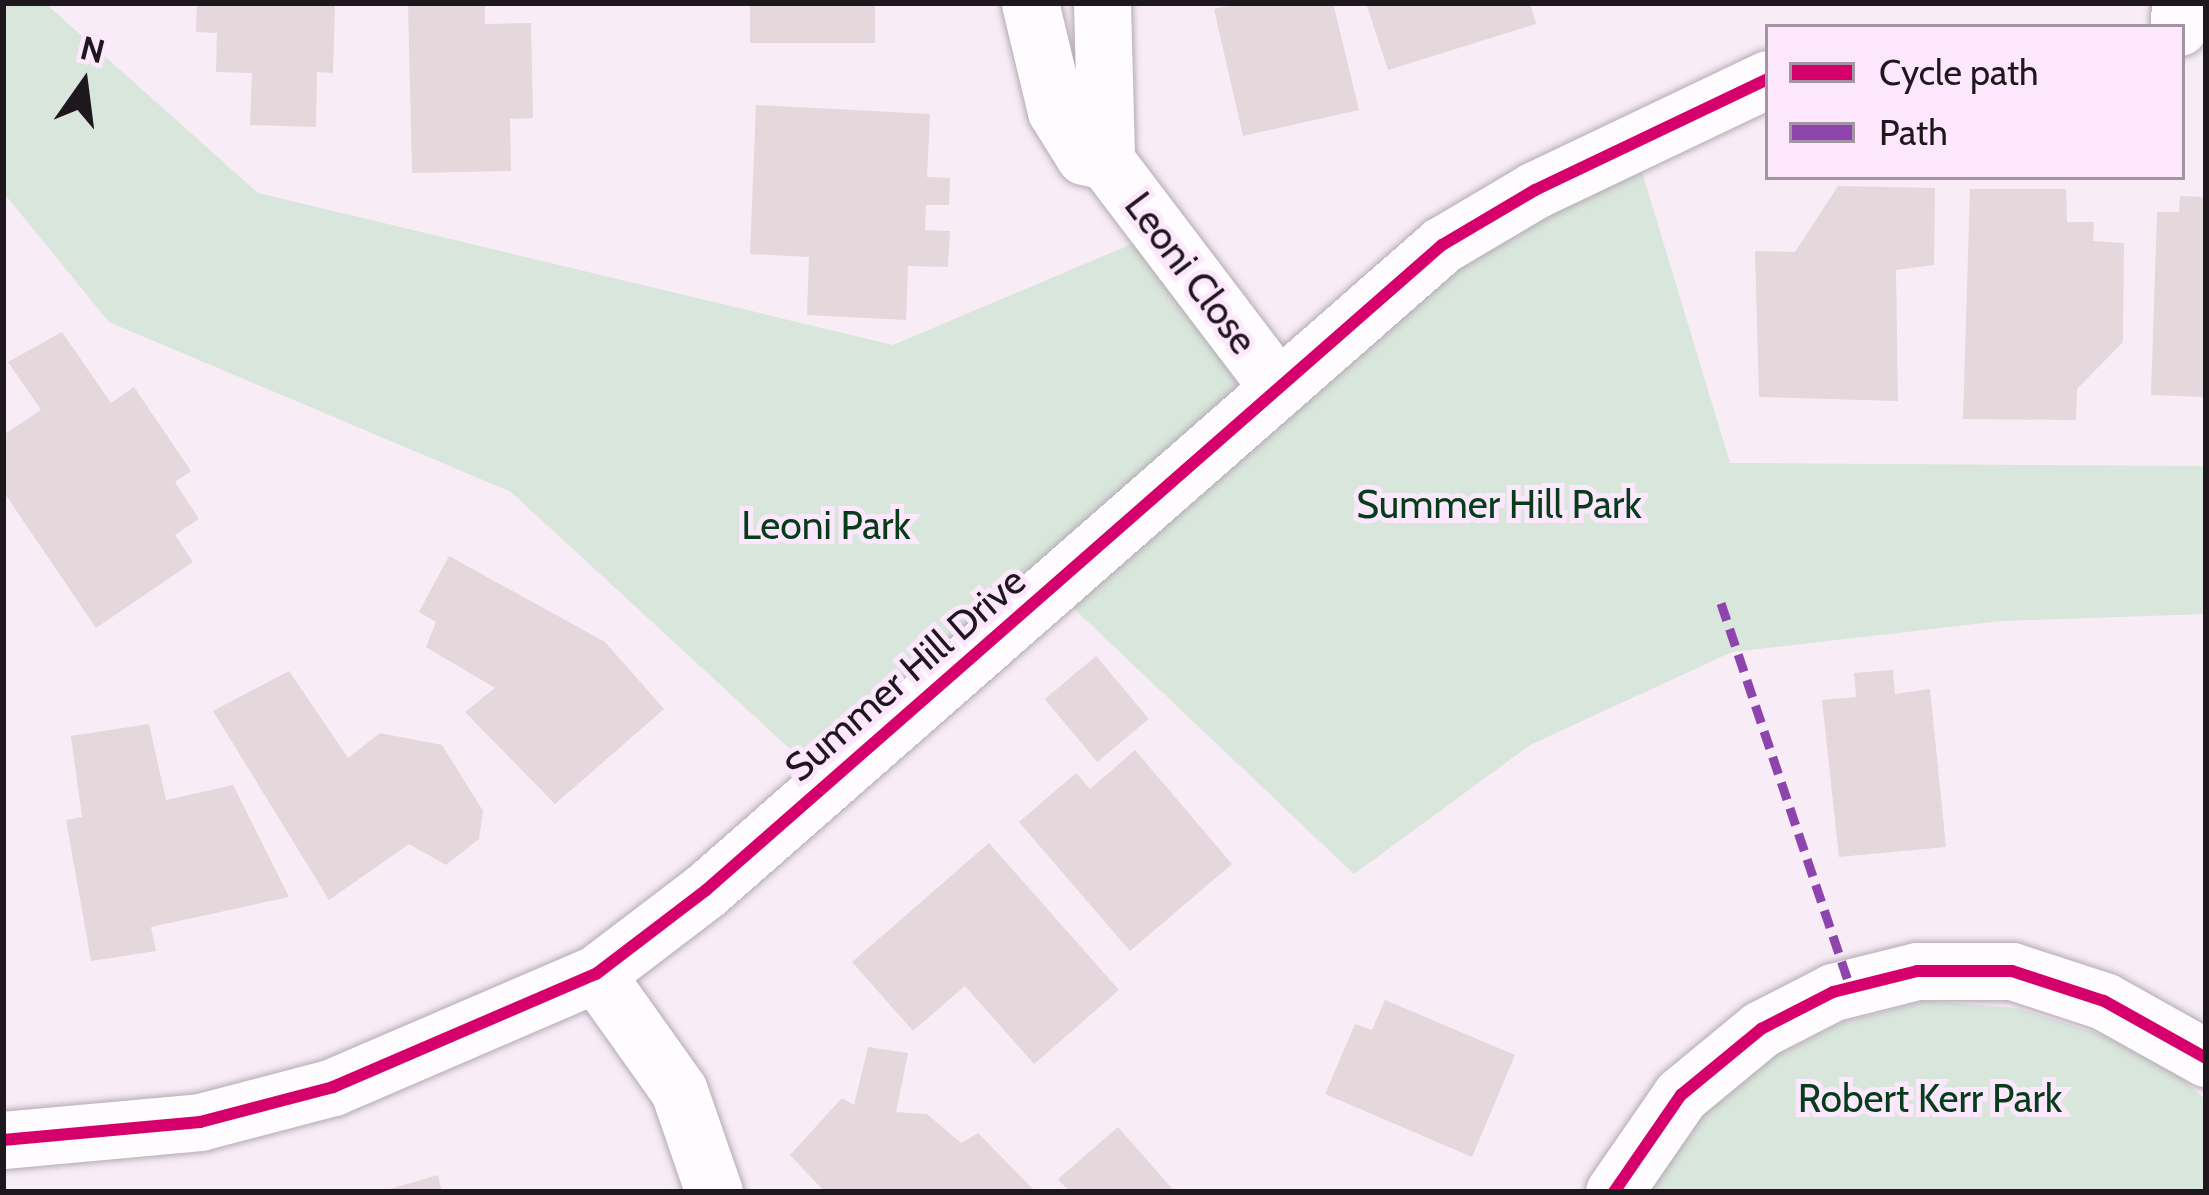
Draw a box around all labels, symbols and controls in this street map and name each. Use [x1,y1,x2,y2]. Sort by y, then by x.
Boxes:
north arrow [24,24,144,144]
legend [1765,24,2185,180]
text: N [77,27,109,71]
text: Cycle path [1879,50,2039,94]
text: Path [1879,110,1948,154]
street label: Leoni Close [1115,183,1267,363]
park label: Summer Hill Park [1356,481,1642,527]
park label: Leoni Park [741,502,911,548]
street label: Summer Hill Drive [775,557,1035,791]
park label: Robert Kerr Park [1798,1075,2062,1121]

